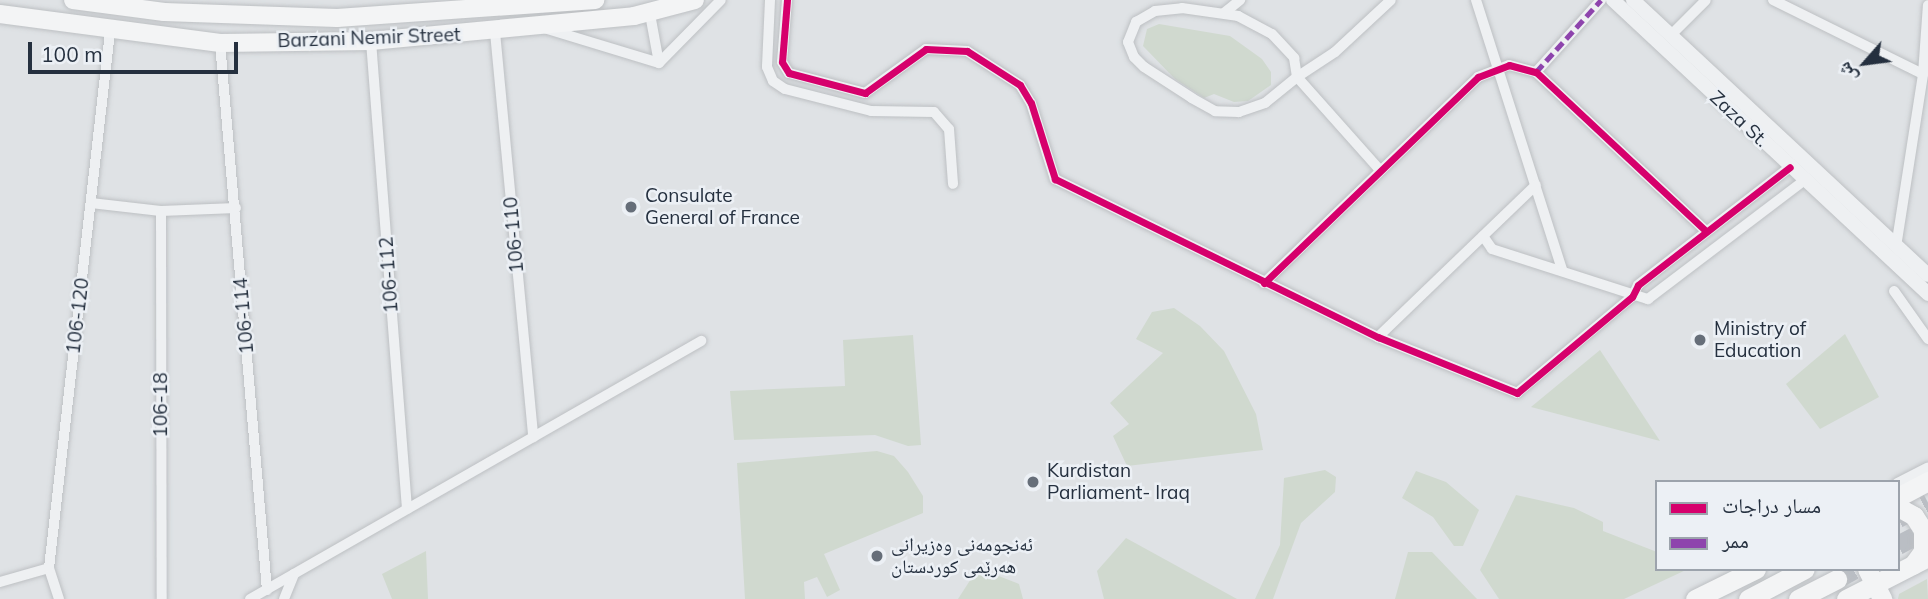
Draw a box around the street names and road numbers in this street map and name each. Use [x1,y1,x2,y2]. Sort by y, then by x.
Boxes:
street label: Barzani Nemir Street [277,23,461,53]
street label: Zaza St. [1705,86,1773,152]
street label: 106-110 [499,196,529,274]
street label: 106-112 [375,236,403,314]
street label: 106-120 [62,277,94,355]
street label: 106-114 [229,277,259,355]
street label: 106-18 [150,372,172,438]

